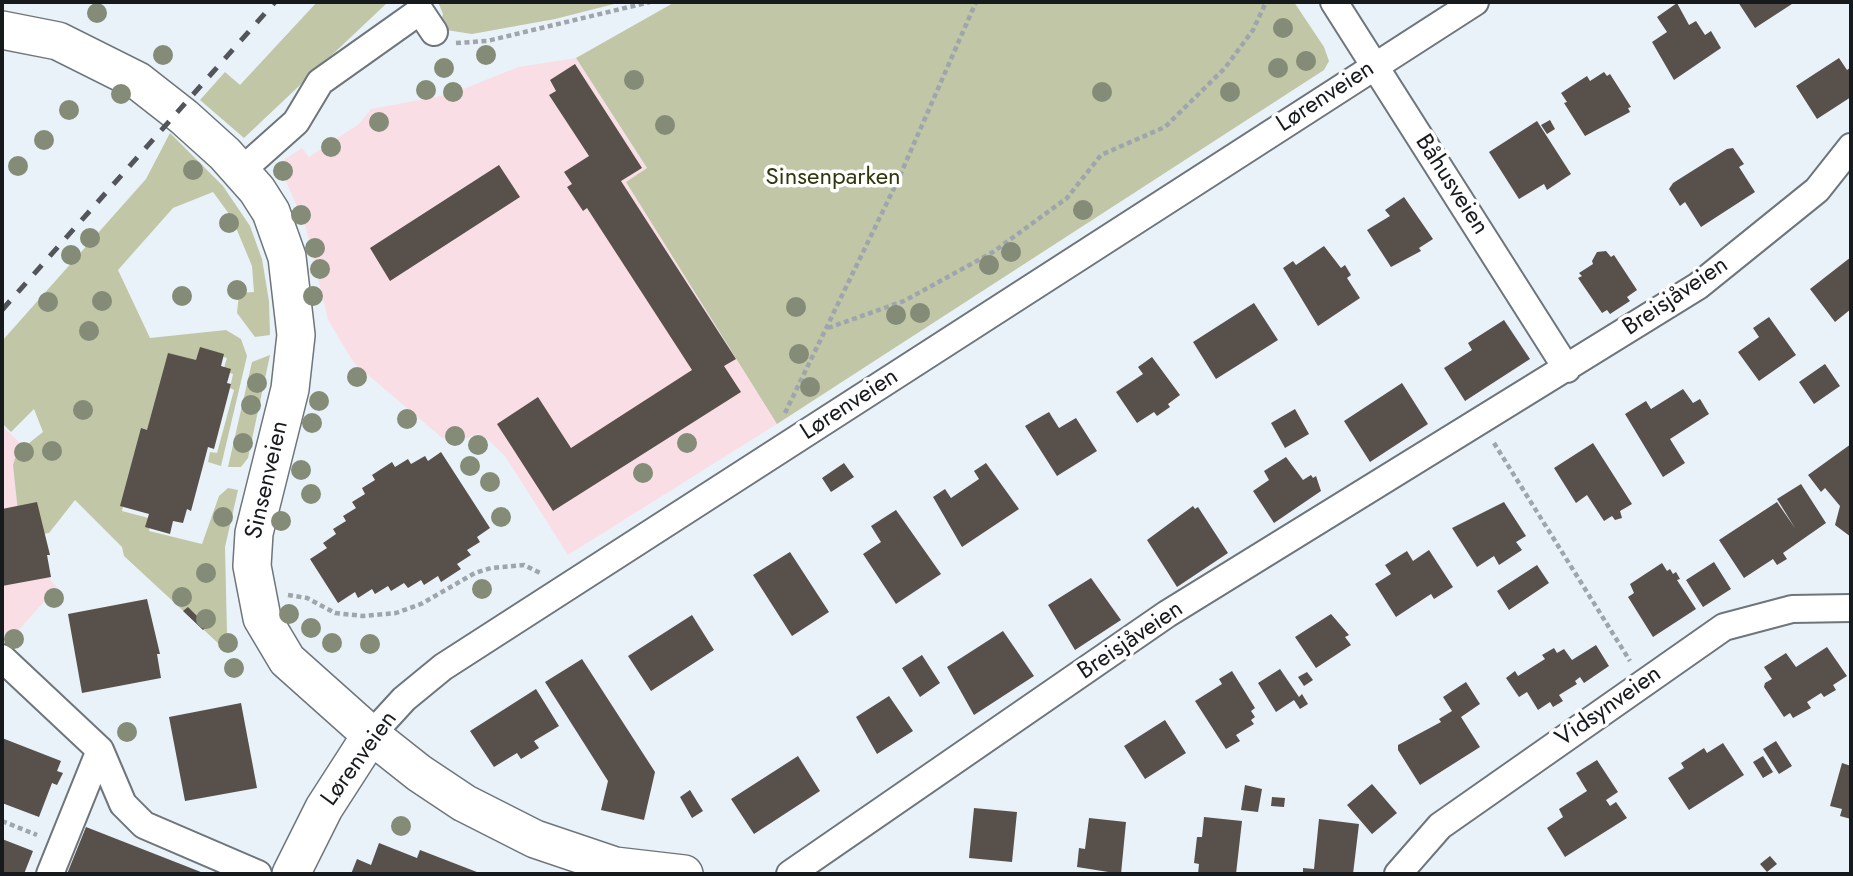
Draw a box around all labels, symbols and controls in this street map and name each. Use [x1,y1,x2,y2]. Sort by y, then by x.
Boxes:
street label: Lørenveien [1272,55,1380,139]
street label: Båhusveien [1408,130,1494,240]
park label: Sinsenparken [765,164,901,192]
street label: Breisjåveien [1618,251,1734,343]
street label: Lørenveien [796,363,904,447]
street label: Sinsenveien [240,418,296,542]
street label: Breisjåveien [1073,595,1189,687]
street label: Vidsynveien [1551,660,1667,754]
street label: Lørenveien [316,706,404,812]

